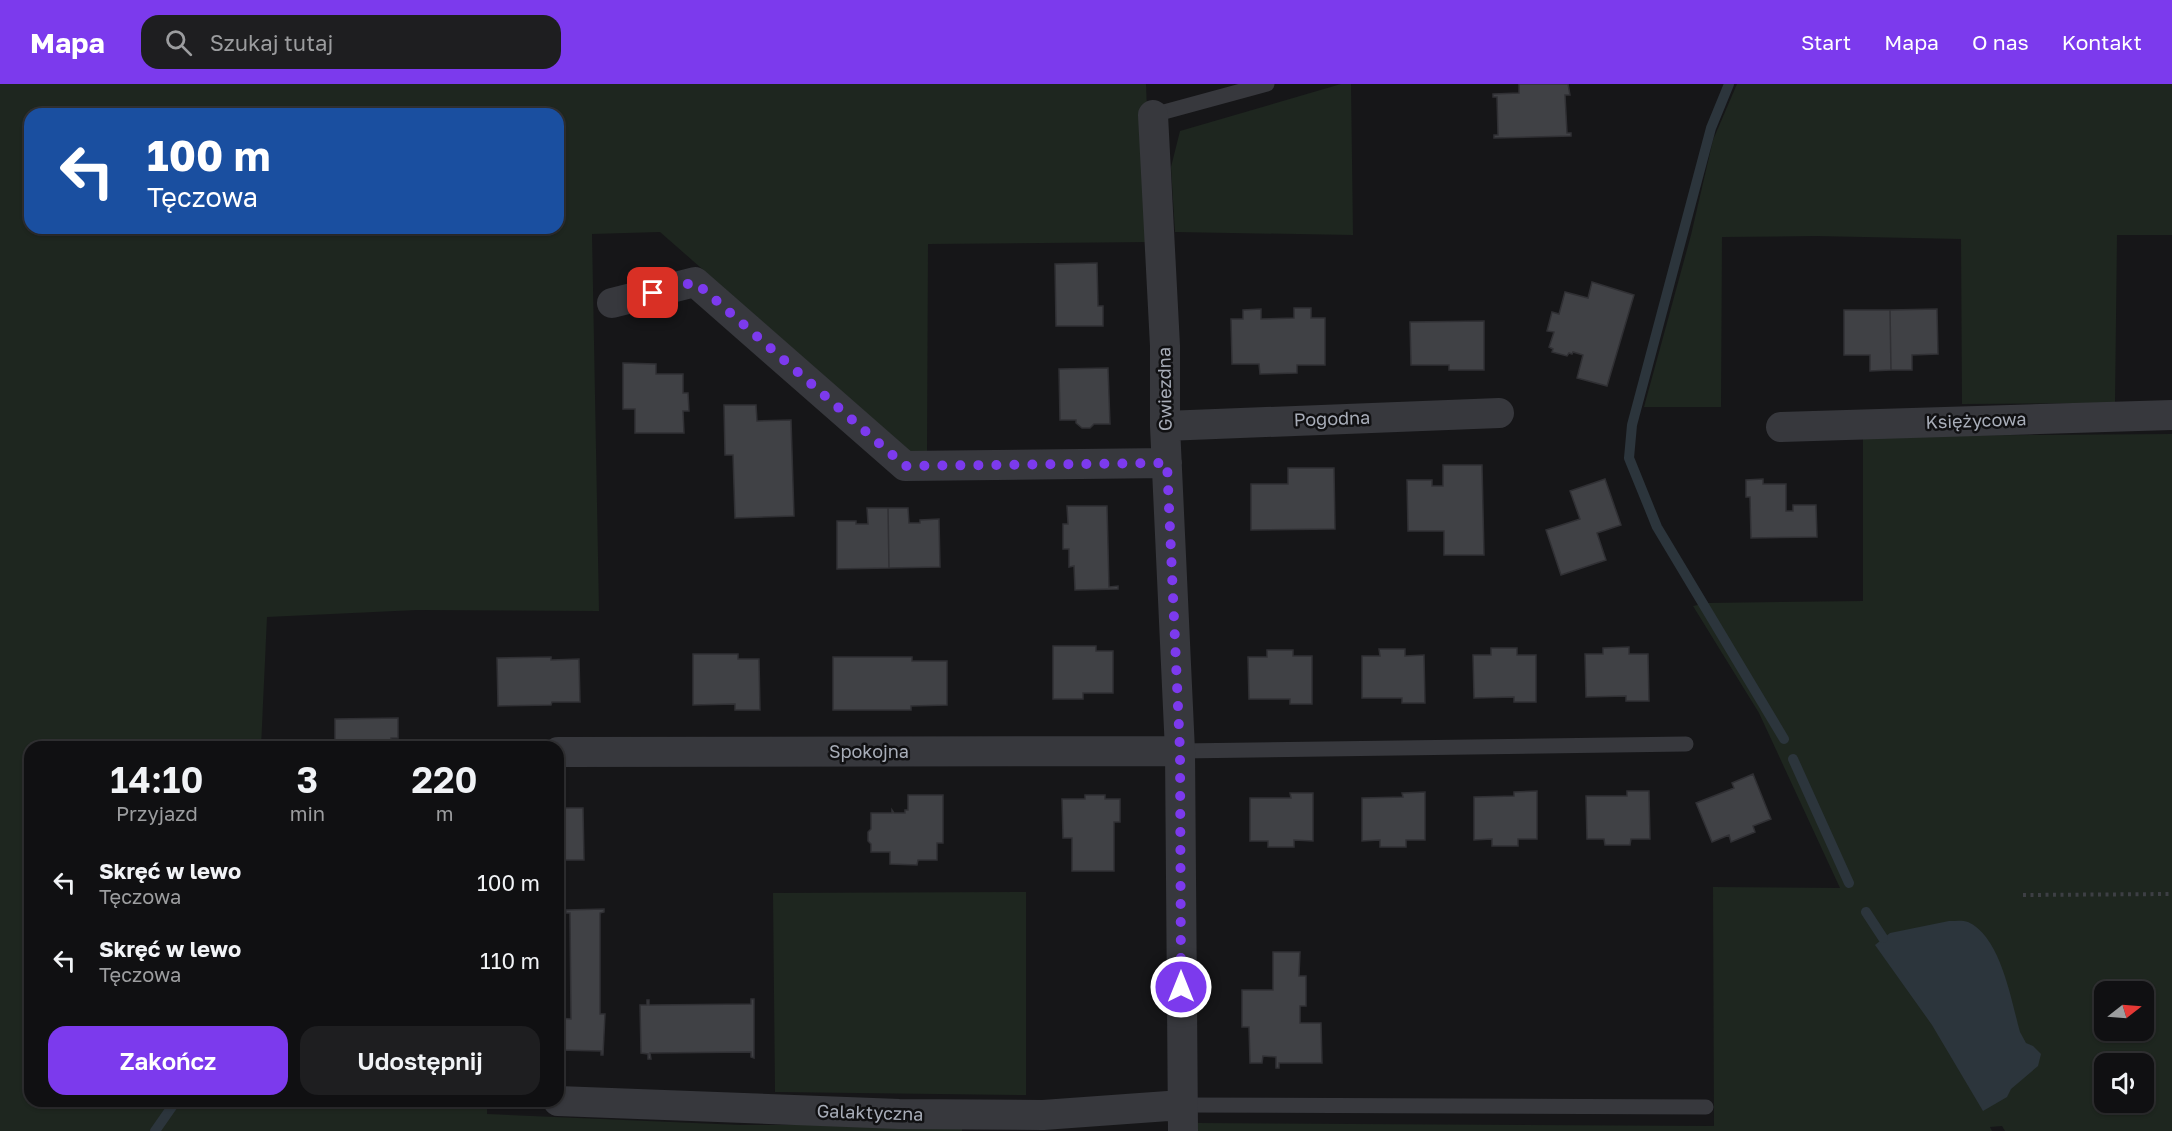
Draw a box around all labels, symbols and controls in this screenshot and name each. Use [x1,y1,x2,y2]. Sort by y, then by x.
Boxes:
search box [141,15,561,69]
text: Mapa [30,26,105,59]
icon: search [162,26,195,59]
text: Szukaj tutaj [210,29,333,56]
text: Start [1801,29,1851,55]
text: Mapa [1884,29,1939,55]
text: O nas [1972,29,2029,55]
text: Kontakt [2062,29,2142,55]
text: 100 m [147,130,270,180]
icon: left [48,132,126,210]
text: Tęczowa [147,181,258,213]
pin [627,267,678,318]
icon: arrive [636,276,669,309]
street label: Gwiezdna [1152,347,1176,431]
street label: Pogodna [1293,406,1371,430]
street label: Księżycowa [1925,407,2027,433]
street label: Spokojna [829,740,909,762]
text: 14:10 [110,758,203,801]
text: 3 [297,758,318,801]
text: 220 [411,758,478,801]
text: Przyjazd [116,801,198,825]
text: min [290,801,325,825]
text: m [436,801,453,825]
text: Skręć w lewo [99,857,241,884]
icon: left [48,866,81,899]
text: 100 m [477,869,540,896]
text: Tęczowa [99,884,181,908]
text: Skręć w lewo [99,935,241,962]
icon: left [48,944,81,977]
text: 110 m [480,947,540,974]
position arrow [1149,955,1213,1019]
text: Tęczowa [99,962,181,986]
north arrow [2094,981,2154,1041]
map controls [2094,981,2154,1113]
button: Zakończ [48,1026,288,1095]
button: Udostępnij [300,1026,540,1095]
button: sound [2094,1053,2154,1113]
street label: Galaktyczna [816,1099,924,1125]

